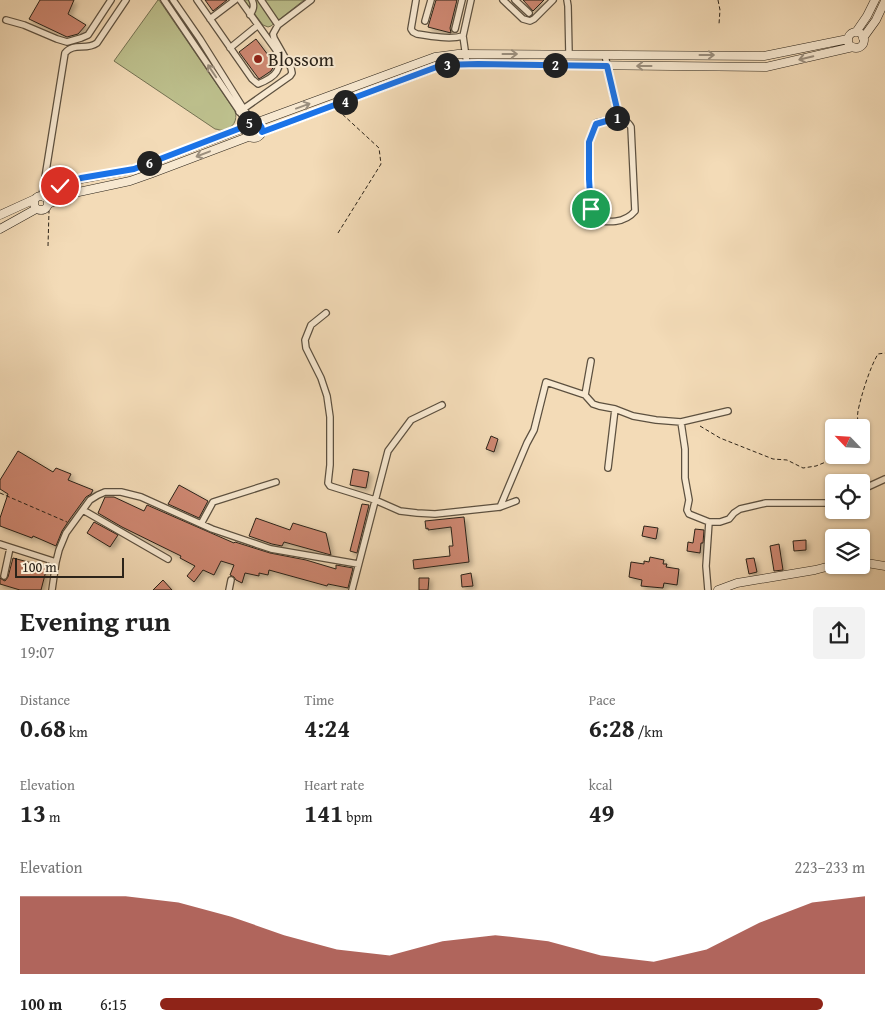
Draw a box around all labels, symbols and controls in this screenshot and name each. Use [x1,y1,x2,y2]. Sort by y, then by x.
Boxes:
place label: Blossom [268,45,335,73]
one-way arrow [501,49,517,59]
one-way arrow [698,50,715,60]
pin: 3 [434,52,460,78]
pin: 2 [542,52,568,78]
marker: Blossom [252,53,264,65]
one-way arrow [798,54,814,63]
text: 3 [444,55,451,75]
text: 2 [552,55,559,75]
one-way arrow [636,61,652,71]
one-way arrow [207,65,217,79]
pin: 4 [332,90,358,114]
text: 4 [342,92,349,112]
one-way arrow [295,101,311,110]
pin: 1 [604,106,630,130]
text: 1 [614,108,621,128]
pin: 5 [236,110,262,136]
text: 5 [246,113,253,133]
pin: 6 [136,150,162,176]
one-way arrow [196,150,211,159]
text: 6 [146,153,153,173]
pin [39,165,81,207]
icon: check [46,172,74,200]
pin [570,188,612,230]
icon: arrive [577,195,605,223]
north arrow [825,419,870,464]
map controls [825,419,870,574]
button: locate [825,474,870,519]
button: layers [825,529,870,574]
scale bar [15,554,124,578]
text: 100 m [22,557,57,577]
text: Evening run [20,600,171,641]
button: share [813,607,865,659]
text: 19:07 [20,640,55,664]
text: Distance [20,690,70,710]
text: Time [304,690,334,710]
text: Pace [589,690,616,710]
text: 0.68 [20,710,66,746]
text: 4:24 [304,710,350,746]
text: 6:28 [589,710,635,746]
text: km [66,722,88,742]
text: /km [635,722,663,742]
text: Elevation [20,775,75,795]
text: Heart rate [304,775,364,795]
text: kcal [589,775,613,795]
text: 13 [20,795,46,831]
text: 141 [304,795,343,831]
text: 49 [589,795,615,831]
text: m [46,807,60,827]
text: bpm [343,807,373,827]
text: Elevation [20,855,83,879]
text: 223–233 m [795,855,865,879]
text: 100 m [20,992,62,1016]
text: 6:15 [100,992,127,1016]

